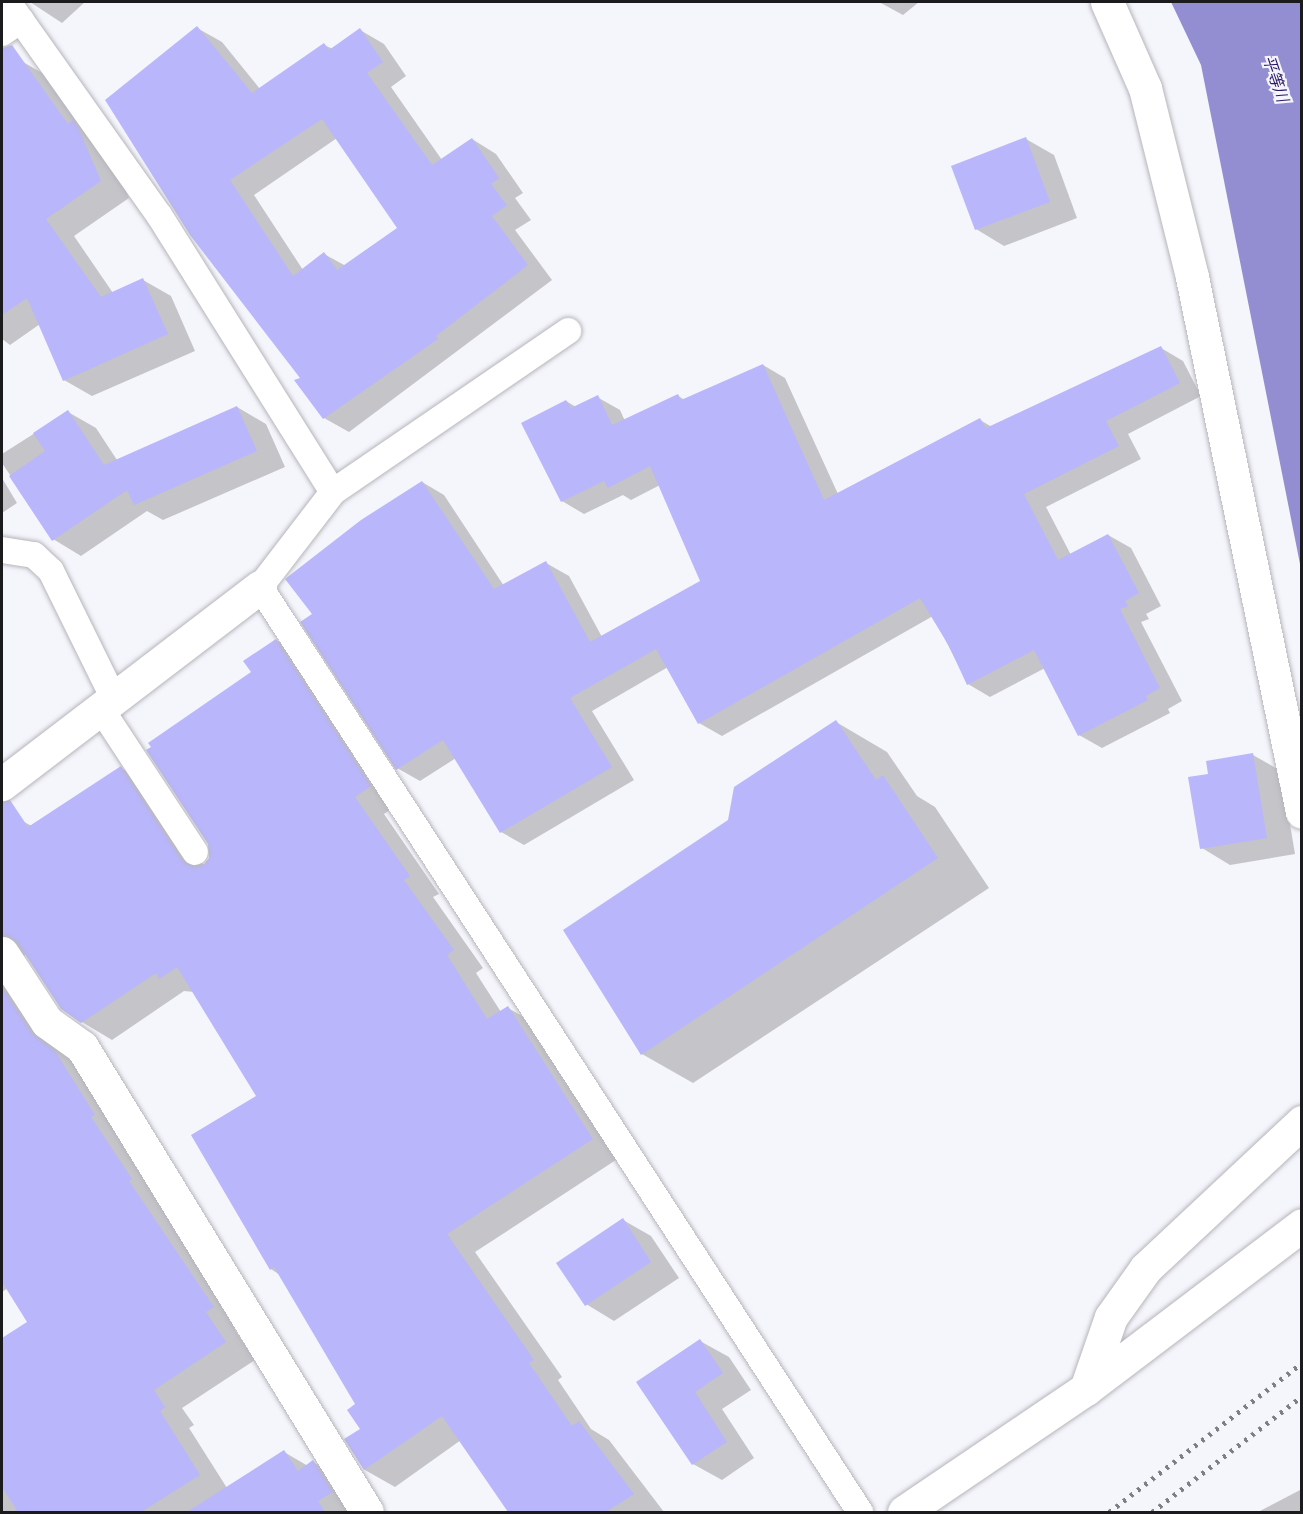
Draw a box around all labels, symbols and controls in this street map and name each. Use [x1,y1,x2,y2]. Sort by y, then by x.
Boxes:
water label: 平等川 [1258,53,1292,105]

